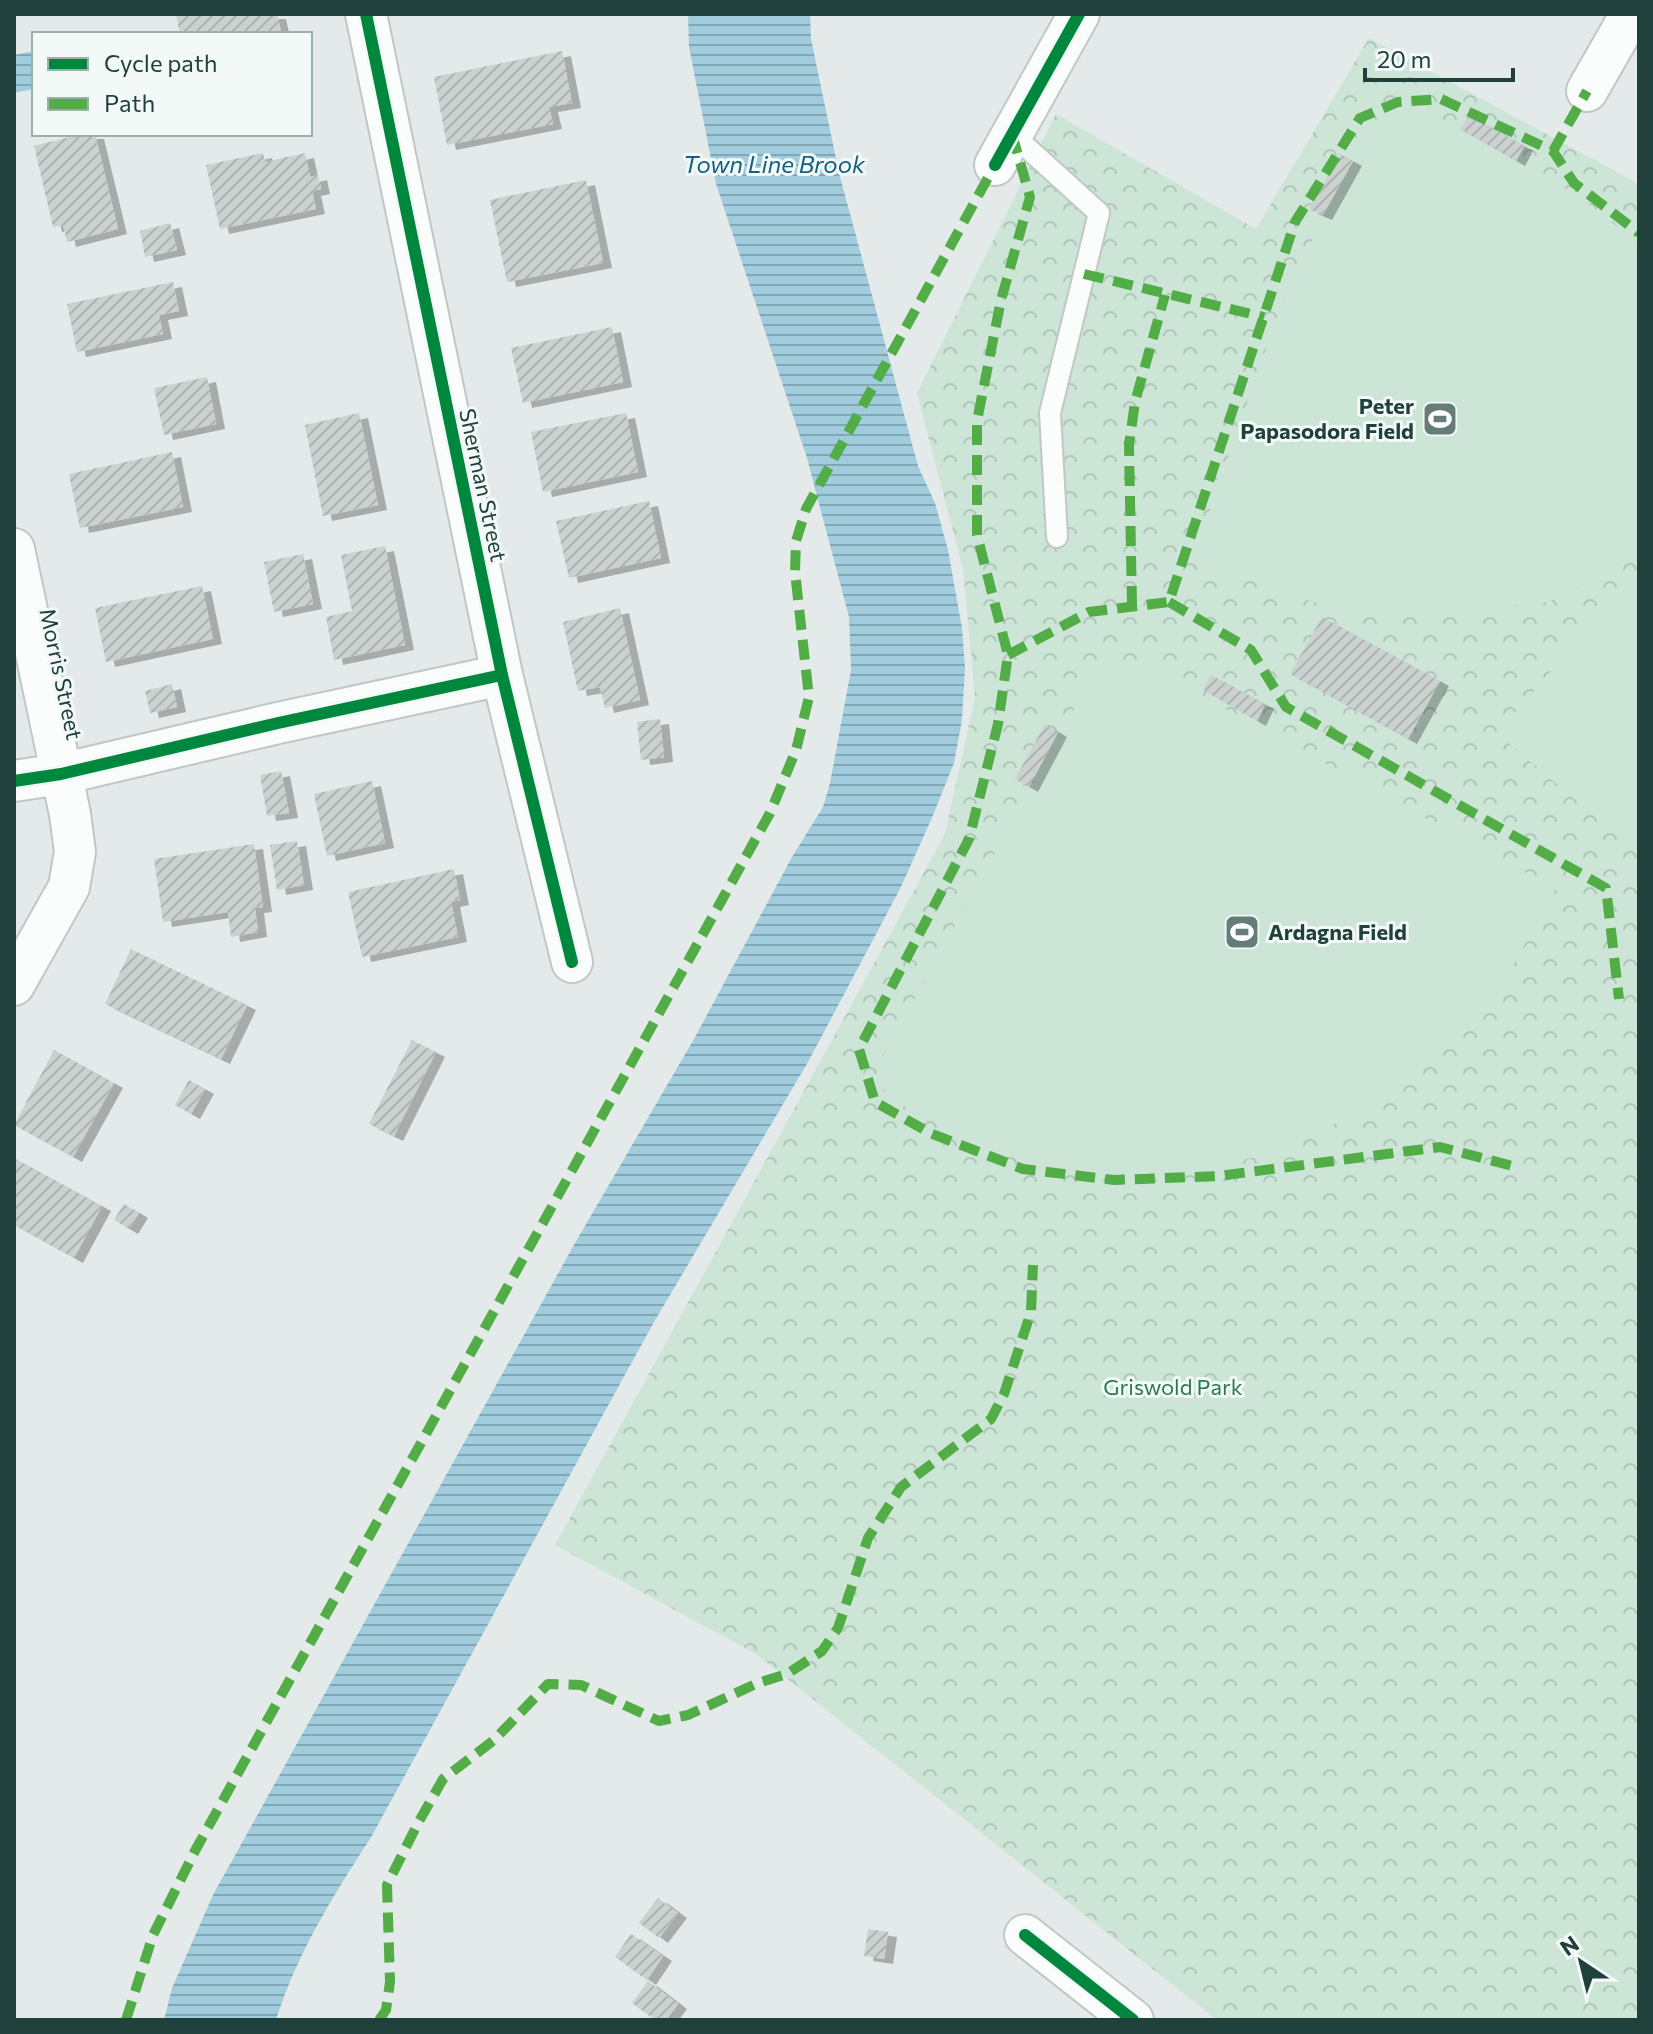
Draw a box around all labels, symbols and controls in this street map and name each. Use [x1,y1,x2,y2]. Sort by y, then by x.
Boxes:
legend [32,32,312,136]
scale bar [1365,32,1513,82]
text: 20 m [1377,44,1431,73]
text: Cycle path [104,48,218,77]
text: Path [104,88,155,117]
water label: Town Line Brook [683,149,866,178]
place label: Peter Papasodora Field [1240,392,1414,444]
sports icon: Peter Papasodora Field [1421,400,1459,438]
street label: Sherman Street [454,406,513,564]
street label: Morris Street [34,606,89,742]
sports icon: Ardagna Field [1223,913,1261,951]
place label: Ardagna Field [1268,918,1407,945]
park label: Griswold Park [1103,1373,1243,1400]
north arrow [1541,1922,1621,2002]
text: N [1555,1929,1584,1961]

